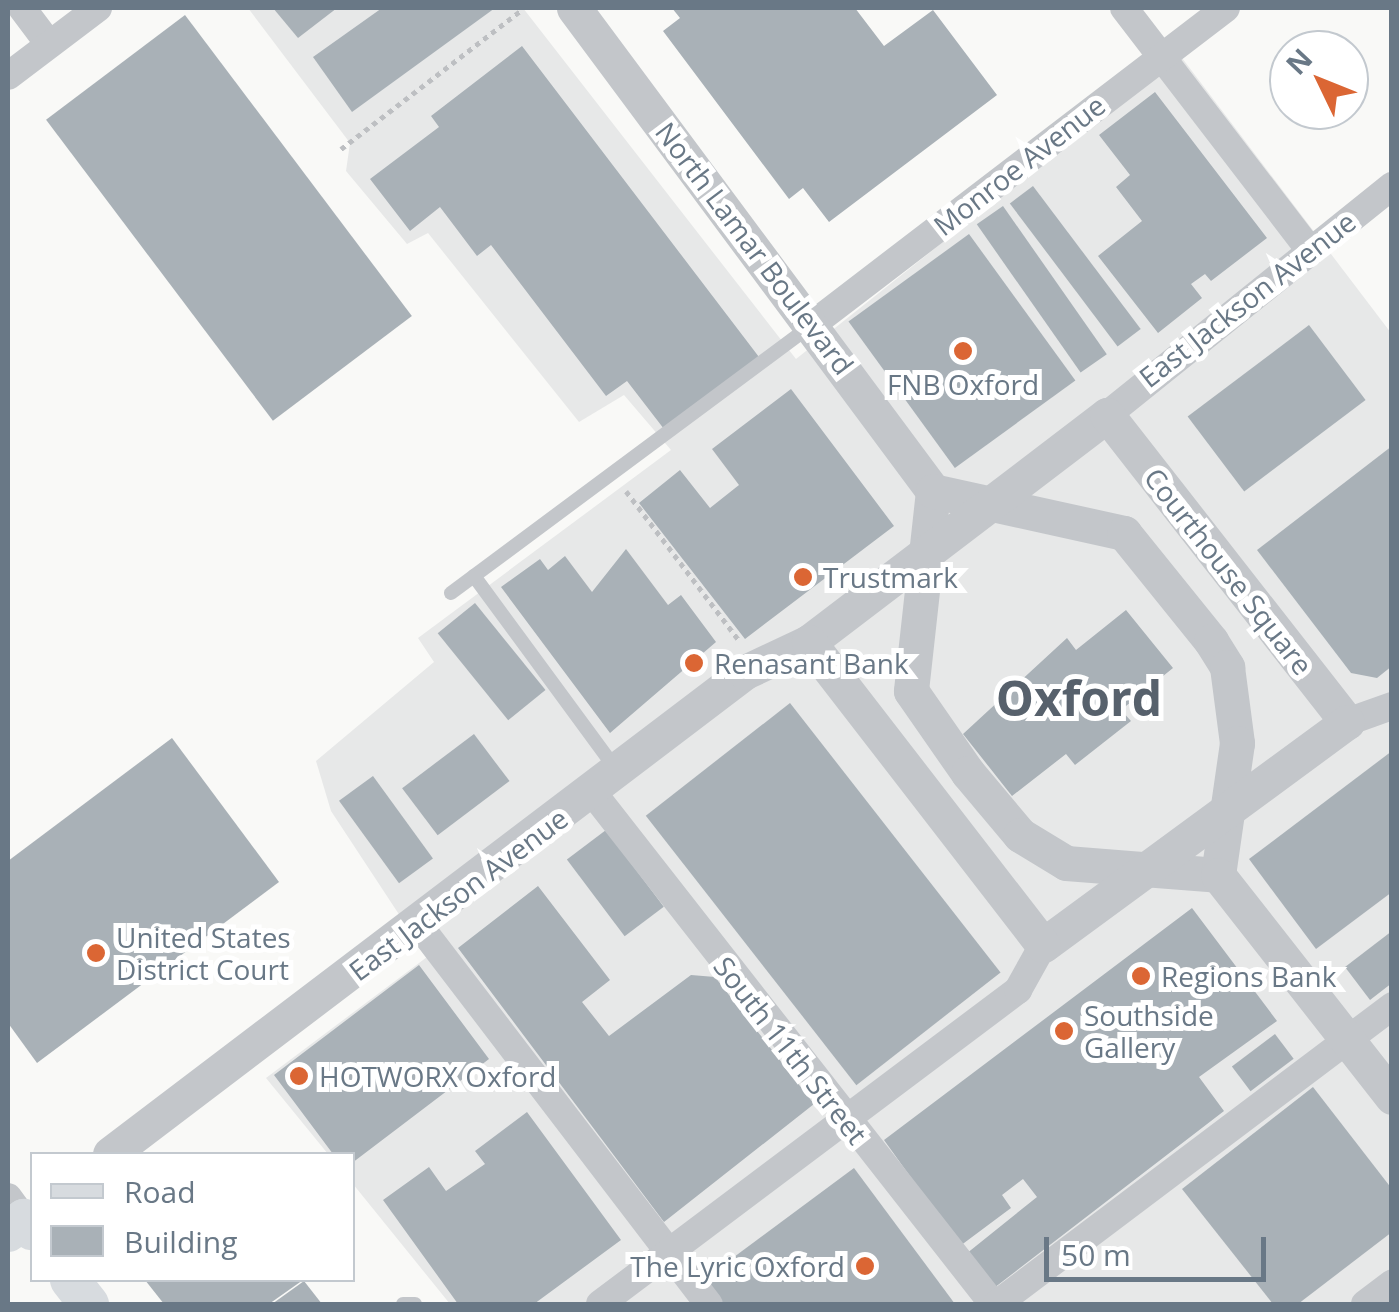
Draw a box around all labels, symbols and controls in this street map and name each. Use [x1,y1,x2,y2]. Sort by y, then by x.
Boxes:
north arrow [1269,30,1369,130]
text: N [1277,40,1320,82]
street label: Monroe Avenue [927,88,1111,242]
street label: North Lamar Boulevard [649,115,861,381]
street label: East Jackson Avenue [1132,204,1362,394]
marker: FNB Oxford [952,340,974,362]
place label: FNB Oxford [887,367,1039,401]
street label: Courthouse Square [1138,461,1320,681]
place label: Trustmark [823,560,958,594]
marker: Trustmark [792,566,814,588]
place label: Renasant Bank [714,646,909,680]
marker: Renasant Bank [683,652,705,674]
district label: Oxford [996,669,1162,727]
street label: East Jackson Avenue [342,801,574,987]
place label: United States District Court [116,920,291,986]
marker: United States District Court [85,942,107,964]
street label: South 11th Street [707,950,875,1150]
place label: Regions Bank [1161,959,1336,993]
marker: Regions Bank [1130,965,1152,987]
place label: Southside Gallery [1084,998,1214,1064]
marker: Southside Gallery [1053,1020,1075,1042]
place label: HOTWORX Oxford [319,1059,556,1093]
marker: HOTWORX Oxford [288,1065,310,1087]
legend [30,1152,355,1282]
text: Road [124,1171,196,1212]
scale bar [1049,1217,1272,1279]
text: Building [124,1221,238,1262]
text: 50 m [1061,1234,1131,1275]
place label: The Lyric Oxford [630,1249,845,1283]
marker: The Lyric Oxford [854,1255,876,1277]

